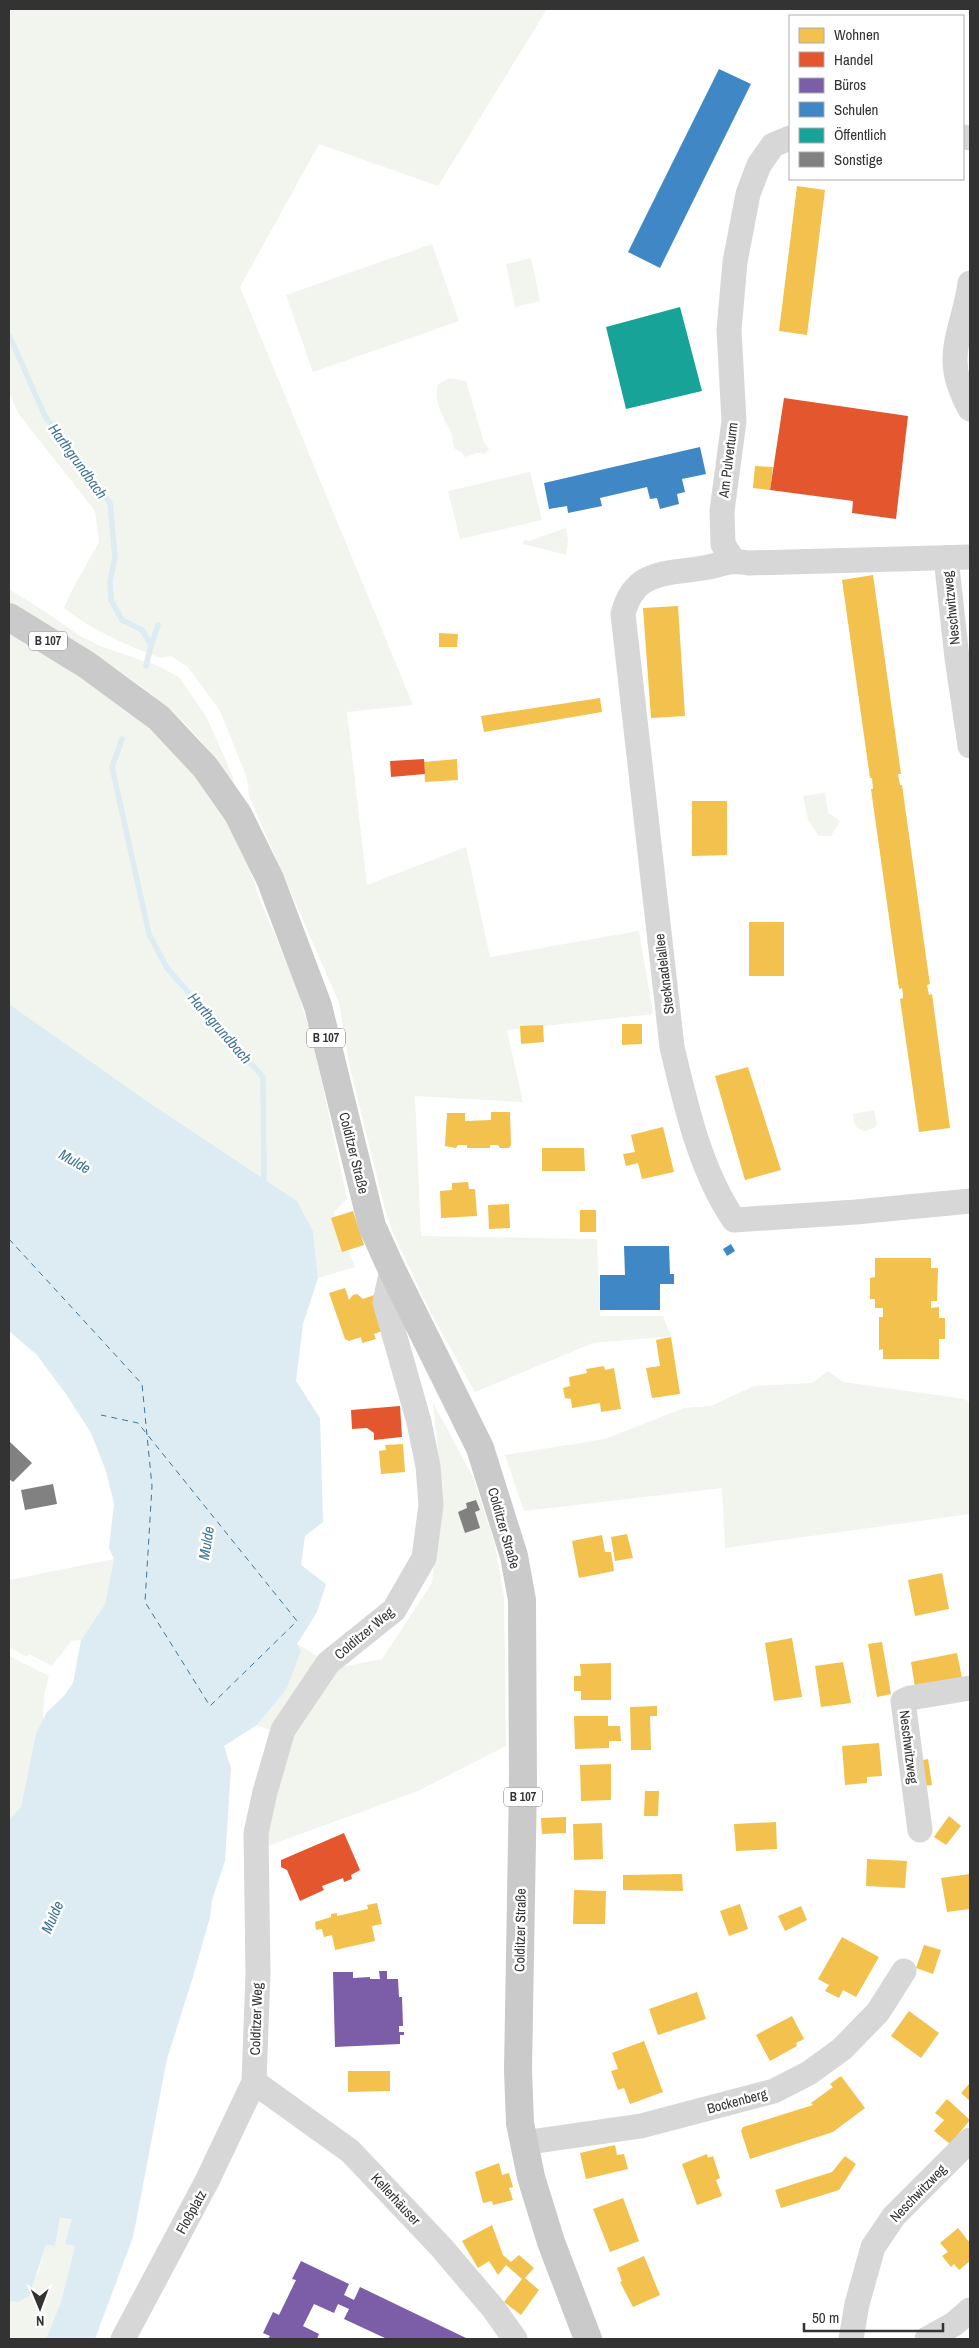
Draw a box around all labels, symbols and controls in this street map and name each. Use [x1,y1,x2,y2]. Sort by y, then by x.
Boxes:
legend [789,15,964,180]
text: Wohnen [834,24,880,45]
text: Handel [834,49,873,70]
text: Büros [834,74,866,95]
text: Schulen [834,99,878,120]
text: Öffentlich [834,124,886,145]
text: Sonstige [834,149,883,170]
water label: Harthgrundbach [44,419,113,503]
street label: Am Pulverturm [714,421,742,500]
street label: Neschwitzweg [938,570,964,646]
road number: B 107 [29,631,67,650]
street label: Stecknadelallee [650,933,678,1015]
water label: Harthgrundbach [183,988,257,1068]
road number: B 107 [307,1028,345,1048]
street label: Colditzer Straße [335,1110,373,1196]
water label: Mulde [55,1144,95,1179]
street label: Colditzer Straße [484,1485,524,1571]
water label: Mulde [193,1525,219,1561]
street label: Colditzer Weg [330,1602,398,1663]
street label: Neschwitzweg [896,1709,923,1785]
road number: B 107 [504,1788,542,1806]
street label: Colditzer Straße [510,1888,530,1972]
water label: Mulde [36,1897,68,1937]
street label: Colditzer Weg [246,1982,266,2056]
street label: Bockenberg [705,2084,770,2118]
street label: Neschwitzweg [886,2160,951,2226]
street label: Kellerhäuser [367,2169,425,2229]
street label: Floßplatz [172,2187,210,2237]
north arrow [15,2283,65,2333]
scale bar [804,2300,943,2332]
text: 50 m [812,2307,839,2328]
text: N [36,2312,45,2330]

